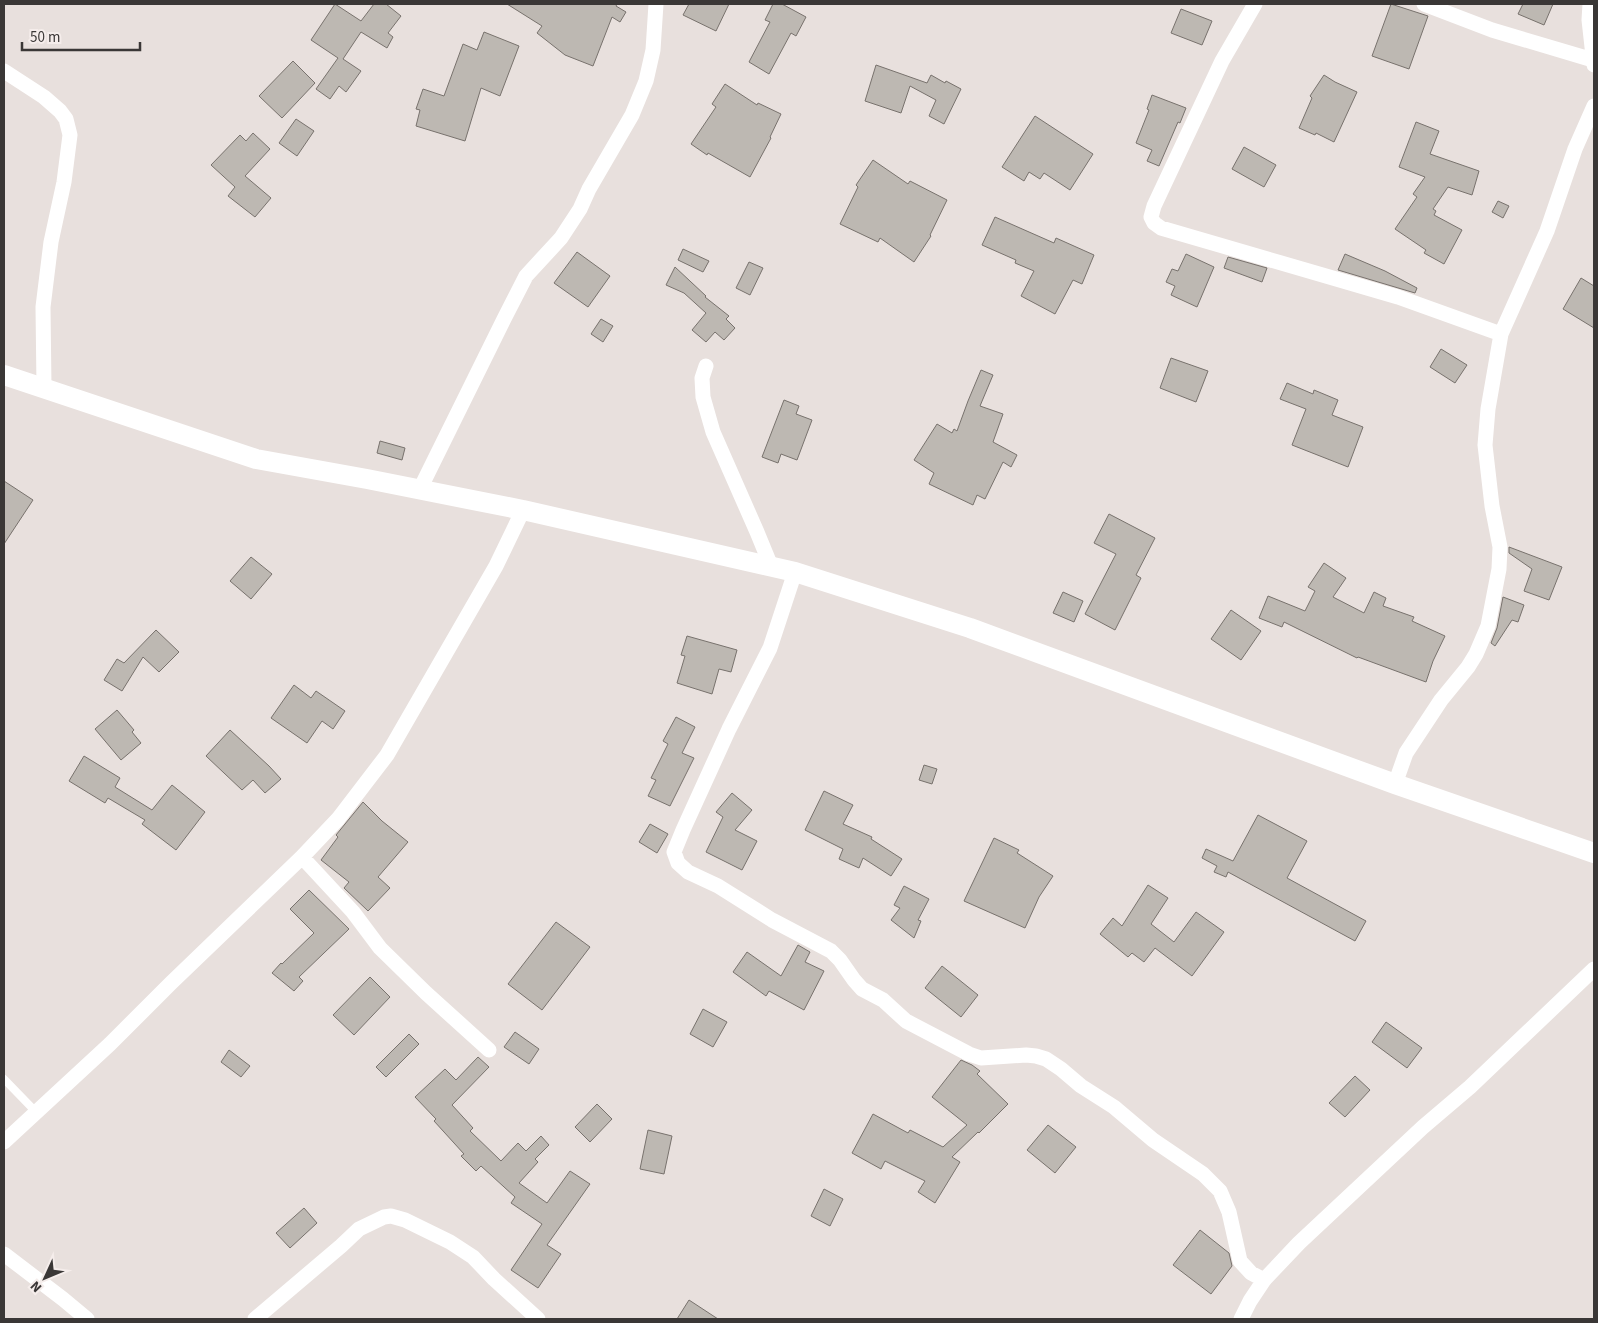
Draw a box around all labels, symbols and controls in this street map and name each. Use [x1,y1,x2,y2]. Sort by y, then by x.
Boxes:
scale bar [22,20,140,52]
text: 50 m [30,27,60,48]
north arrow [20,1253,70,1303]
text: N [26,1276,47,1297]

